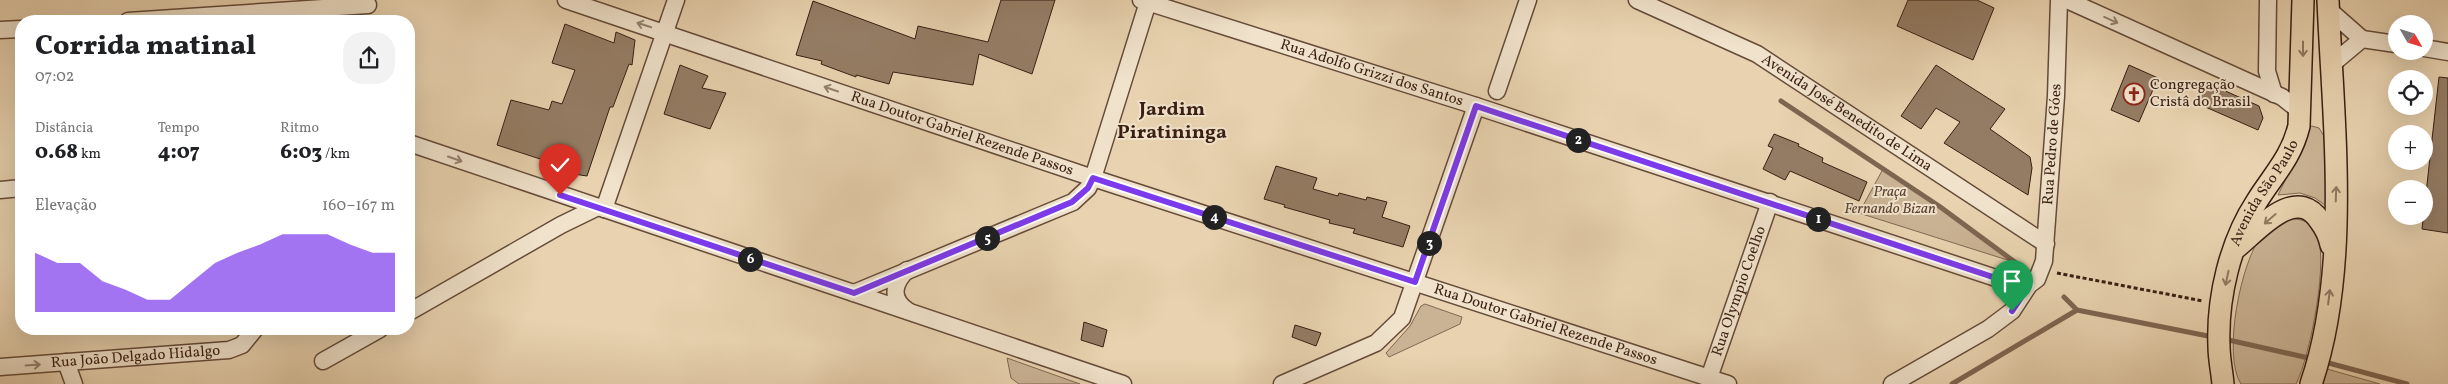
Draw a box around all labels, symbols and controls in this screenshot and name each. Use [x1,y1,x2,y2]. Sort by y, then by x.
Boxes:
north arrow [2388,15,2432,60]
map controls [2388,15,2433,225]
one-way arrow [2103,16,2118,25]
one-way arrow [637,20,653,30]
text: Corrida matinal [35,27,256,66]
button: share [343,32,395,84]
street label: Rua Adolfo Grizzi dos Santos [1278,34,1466,112]
one-way arrow [2298,40,2308,56]
street label: Avenida José Benedito de Lima [1757,49,1936,177]
text: 07:02 [35,66,74,88]
button: locate [2388,70,2433,115]
place label: Congregação Cristâ do Brasil [2150,75,2251,113]
church icon: Congregação Cristâ do Brasil [2122,82,2146,106]
one-way arrow [824,83,840,93]
street label: Rua Pedro de Góes [2038,83,2067,206]
street label: Rua Doutor Gabriel Rezende Passos [848,86,1076,181]
district label: Jardim Piratininga [1117,96,1227,147]
text: Distância [35,119,93,138]
text: Tempo [158,119,199,138]
text: Ritmo [280,119,319,138]
button: + [2388,125,2433,170]
pin: 2 [1566,128,1590,152]
text: 2 [1575,131,1582,150]
street label: Avenida São Paulo [2225,137,2304,249]
text: 0.68 [35,138,78,167]
text: 4:07 [158,138,200,167]
text: 6:03 [280,138,322,167]
pin [539,144,581,195]
text: km [78,145,101,164]
text: /km [322,145,350,164]
icon: check [546,151,574,179]
one-way arrow [447,155,462,164]
button: − [2388,180,2433,225]
park label: Praça Fernando Bizan [1844,182,1936,220]
one-way arrow [2331,186,2341,202]
text: Elevação [35,195,97,217]
text: 160–167 m [322,195,395,217]
pin: 4 [1202,204,1226,230]
pin: 1 [1806,206,1830,232]
text: 4 [1210,208,1219,227]
text: 1 [1816,210,1821,229]
one-way arrow [2264,214,2277,225]
street label: Rua Olympio Coelho [1707,223,1771,359]
pin: 5 [974,226,1000,250]
text: 5 [984,229,991,248]
pin: 3 [1416,230,1442,256]
text: 3 [1426,234,1433,253]
pin: 6 [738,246,762,272]
text: 6 [747,250,754,269]
pin [1991,260,2033,311]
icon: arrive [1998,267,2026,295]
one-way arrow [2222,269,2231,285]
street label: Rua Doutor Gabriel Rezende Passos [1431,279,1660,371]
one-way arrow [2324,289,2334,305]
street label: Rua João Delgado Hidalgo [50,340,221,374]
one-way arrow [25,360,41,369]

